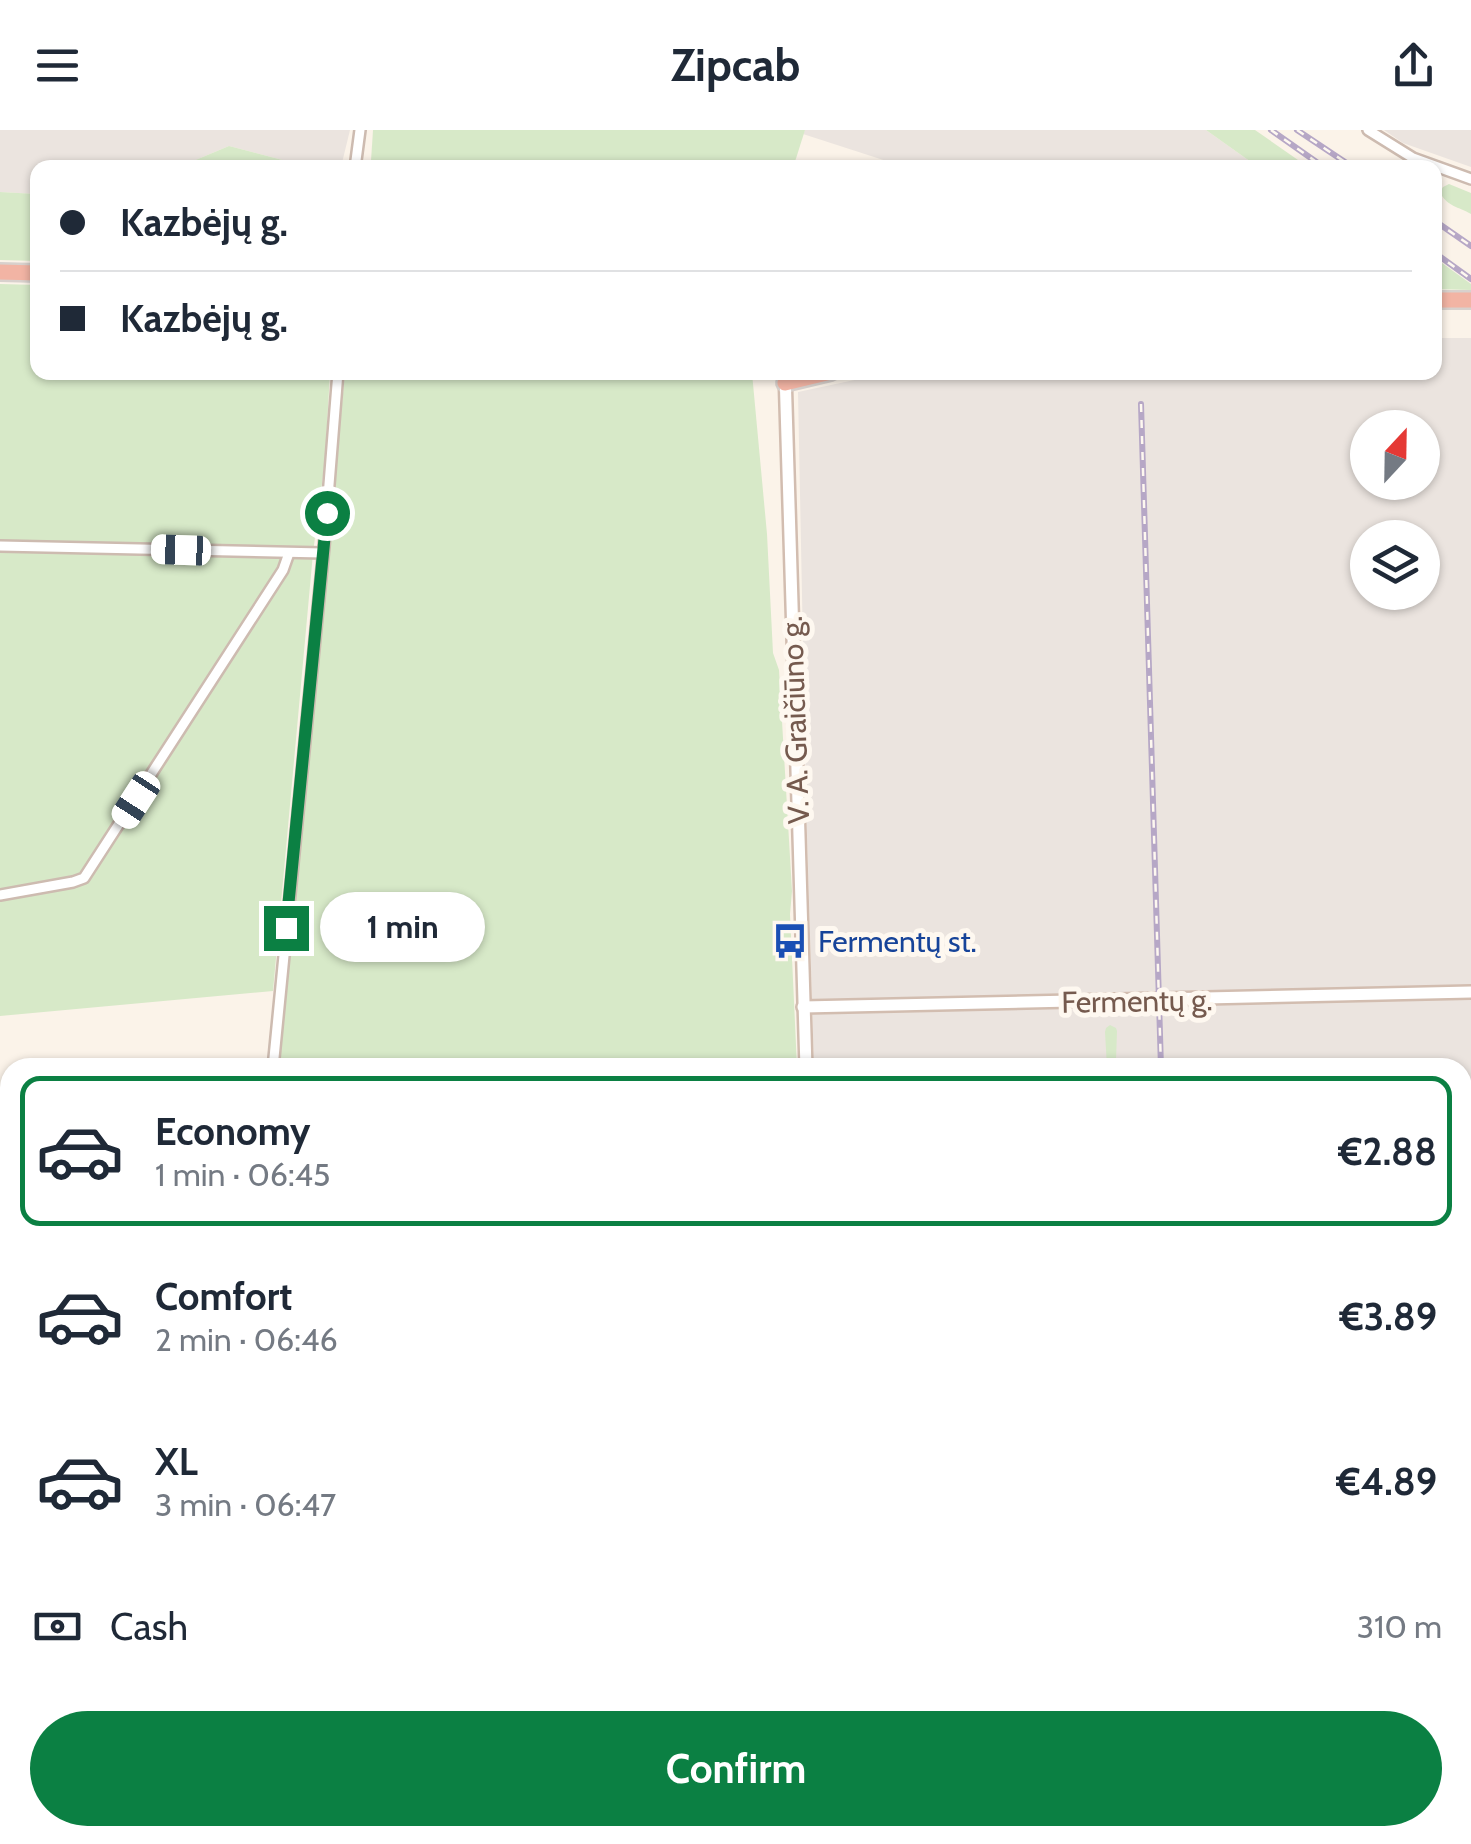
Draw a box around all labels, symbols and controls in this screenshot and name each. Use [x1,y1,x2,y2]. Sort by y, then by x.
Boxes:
icon: menu [30,38,85,93]
text: Zipcab [671,38,800,92]
icon: share [1386,38,1441,93]
text: Kazbėjų g. [120,199,288,246]
text: Kazbėjų g. [120,295,288,342]
north arrow [1350,410,1440,500]
map controls [1350,410,1440,610]
route start [305,491,350,536]
button: layers [1350,520,1440,610]
car [150,534,212,566]
street label: V. A. Graičiūno g. [773,615,817,825]
car [107,767,165,833]
callout: 1 min [321,893,486,963]
route end [264,906,309,951]
text: 1 min [366,907,439,946]
bus stop icon: Fermentų st. [771,922,809,960]
place label: Fermentų st. [818,923,977,960]
street label: Fermentų g. [1061,981,1213,1021]
icon: car [35,1106,125,1196]
text: Economy [155,1108,310,1155]
text: €2.88 [1338,1128,1437,1175]
text: 1 min · 06:45 [155,1155,330,1194]
icon: car [35,1271,125,1361]
text: Comfort [155,1273,292,1320]
text: €3.89 [1339,1293,1437,1340]
text: 2 min · 06:46 [155,1320,338,1359]
icon: car [35,1436,125,1526]
text: XL [155,1438,198,1485]
text: €4.89 [1336,1458,1437,1505]
text: 3 min · 06:47 [155,1485,336,1524]
icon: cash [30,1599,85,1654]
text: Cash [110,1603,188,1650]
text: 310 m [1357,1607,1442,1646]
button: Confirm [30,1711,1442,1826]

